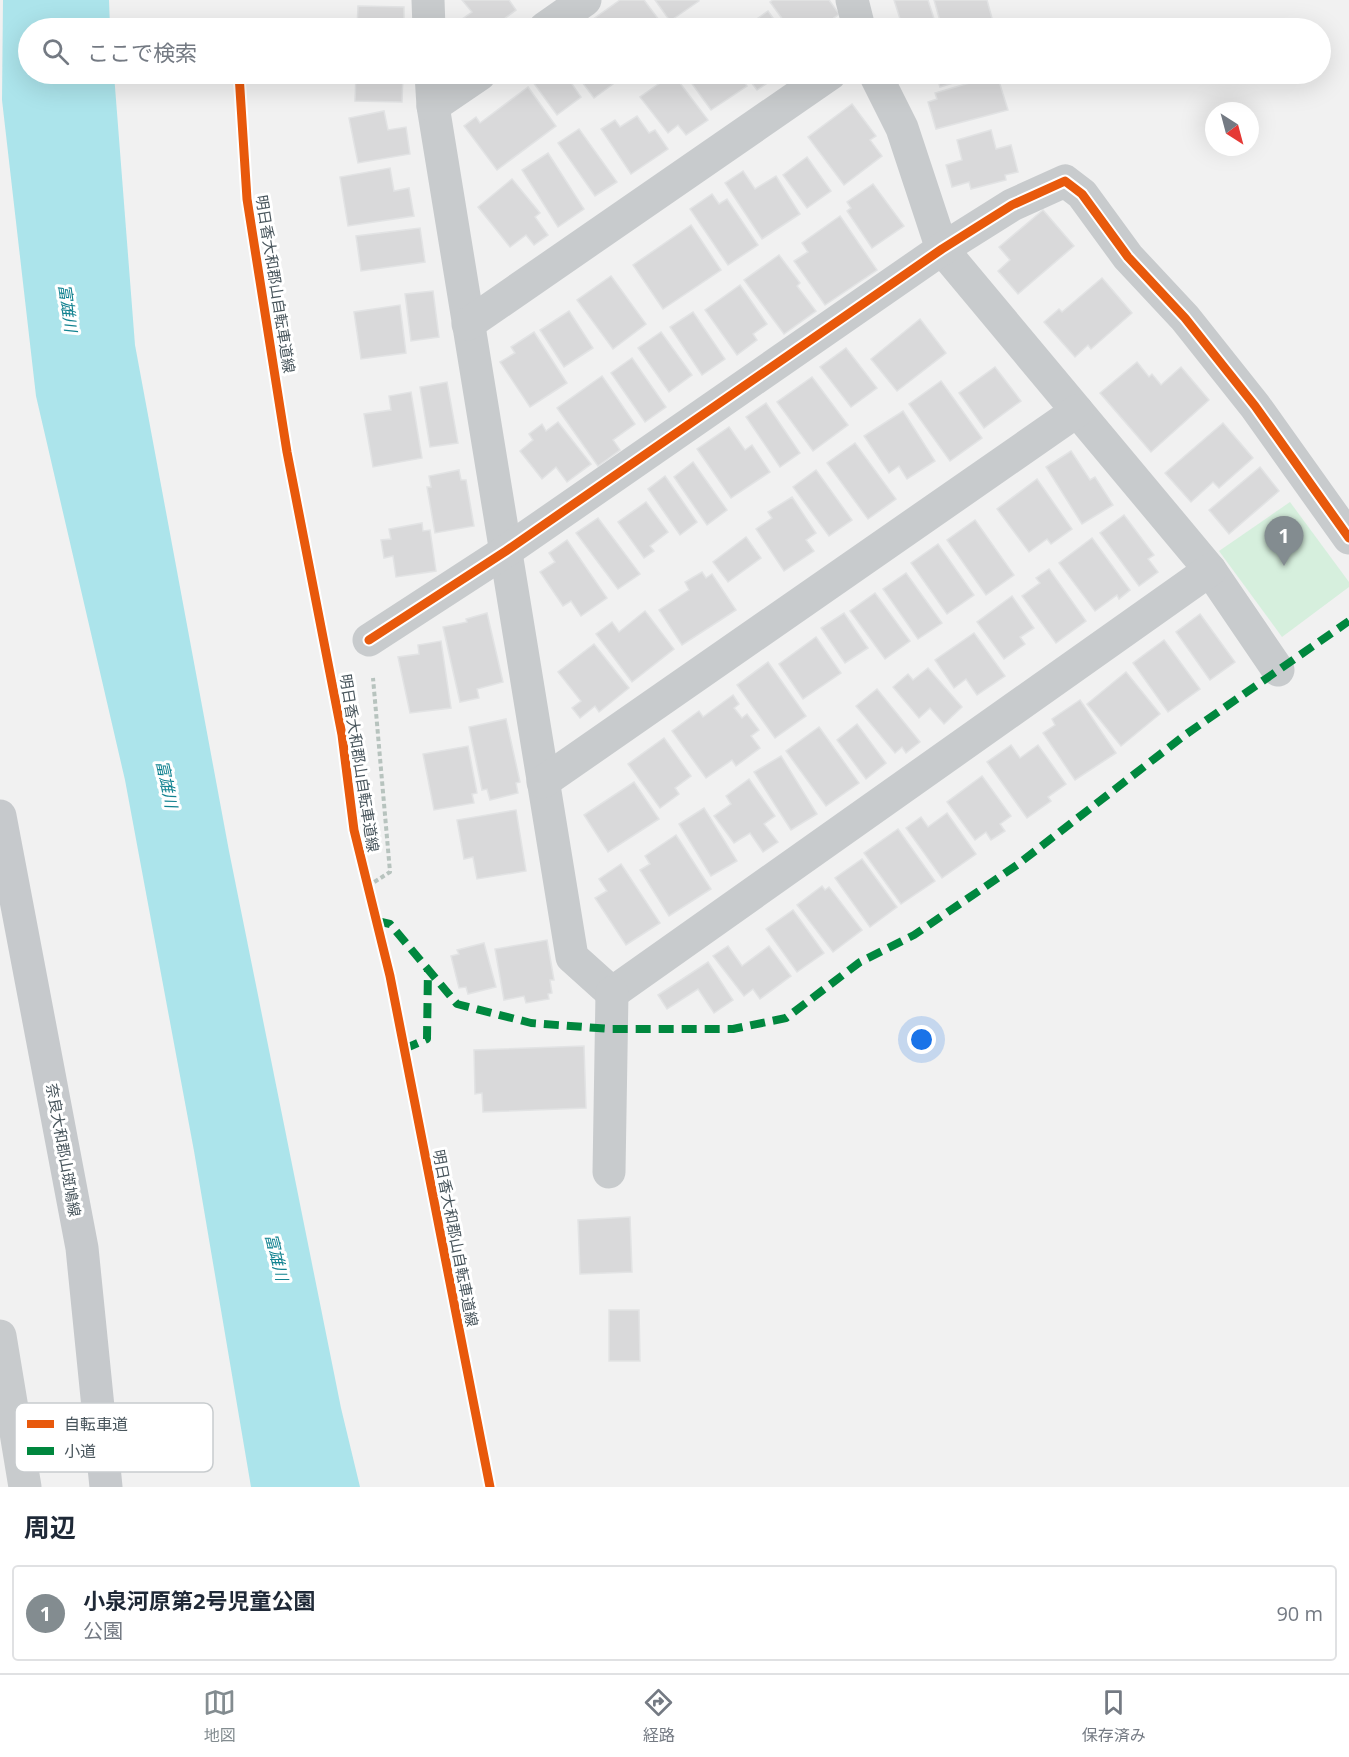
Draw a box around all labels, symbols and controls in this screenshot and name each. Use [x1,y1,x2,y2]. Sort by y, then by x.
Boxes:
search box [18,18,1331,84]
icon: search [39,35,72,68]
text: ここで検索 [87,37,197,67]
north arrow [1205,102,1259,156]
street label: 明日香大和郡山自転車道線 [252,194,300,374]
water label: 富雄川 [54,283,83,335]
pin: 1 [1264,516,1304,566]
street label: 明日香大和郡山自転車道線 [336,673,384,853]
water label: 富雄川 [151,758,183,812]
your location [907,1025,936,1054]
street label: 奈良大和郡山斑鳩線 [42,1082,86,1218]
street label: 明日香大和郡山自転車道線 [429,1148,483,1328]
water label: 富雄川 [261,1231,294,1285]
legend [15,1403,213,1472]
text: 自転車道 [64,1413,128,1435]
text: 小道 [64,1440,96,1462]
text: 周辺 [24,1509,76,1545]
text: 小泉河原第2号児童公園 [83,1585,316,1615]
text: 1 [40,1600,51,1627]
text: 90 m [1276,1600,1323,1627]
text: 公園 [83,1617,123,1644]
tab: 地図 [203,1686,236,1746]
tab: 経路 [642,1686,675,1746]
tab: 保存済み [1082,1686,1146,1746]

